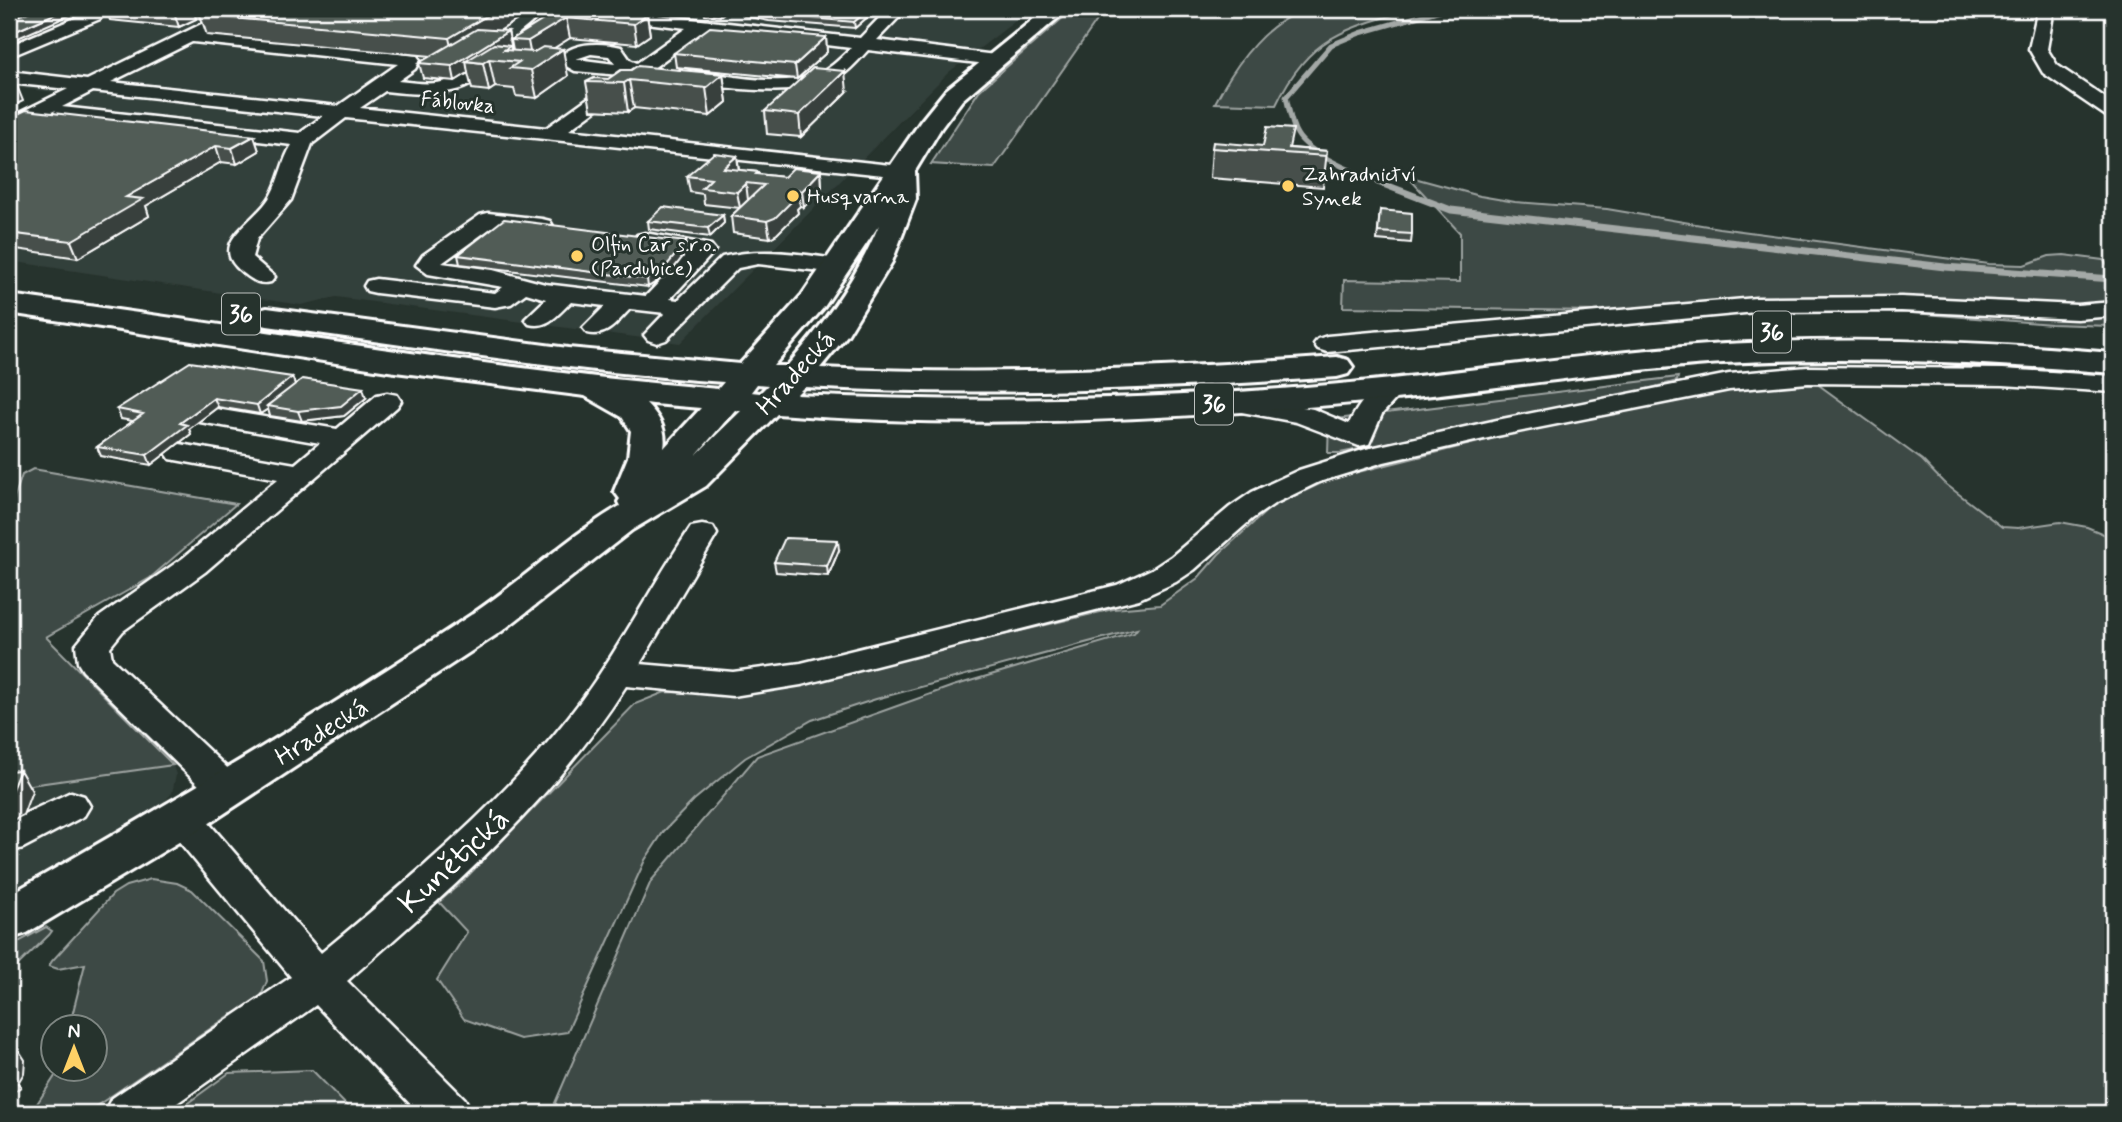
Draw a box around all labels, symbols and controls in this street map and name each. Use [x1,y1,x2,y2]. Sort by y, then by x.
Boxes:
street label: Fáblovka [419,85,496,121]
place label: Zahradnictví Synek [1302,161,1416,213]
marker: Zahradnictví Synek [1280,178,1296,194]
place label: Husqvarna [807,183,909,211]
marker: Husqvarna [785,188,801,204]
place label: Olfin Car s.r.o. (Pardubice) [591,231,716,283]
marker: Olfin Car s.r.o. (Pardubice) [569,248,585,264]
road number: 36 [222,293,260,334]
road number: 36 [1753,312,1791,352]
street label: Hradecká [749,323,844,423]
road number: 36 [1195,384,1233,424]
street label: Hradecká [269,691,375,775]
street label: Kunětická [389,799,519,924]
north arrow [38,1014,108,1084]
text: N [68,1020,80,1045]

